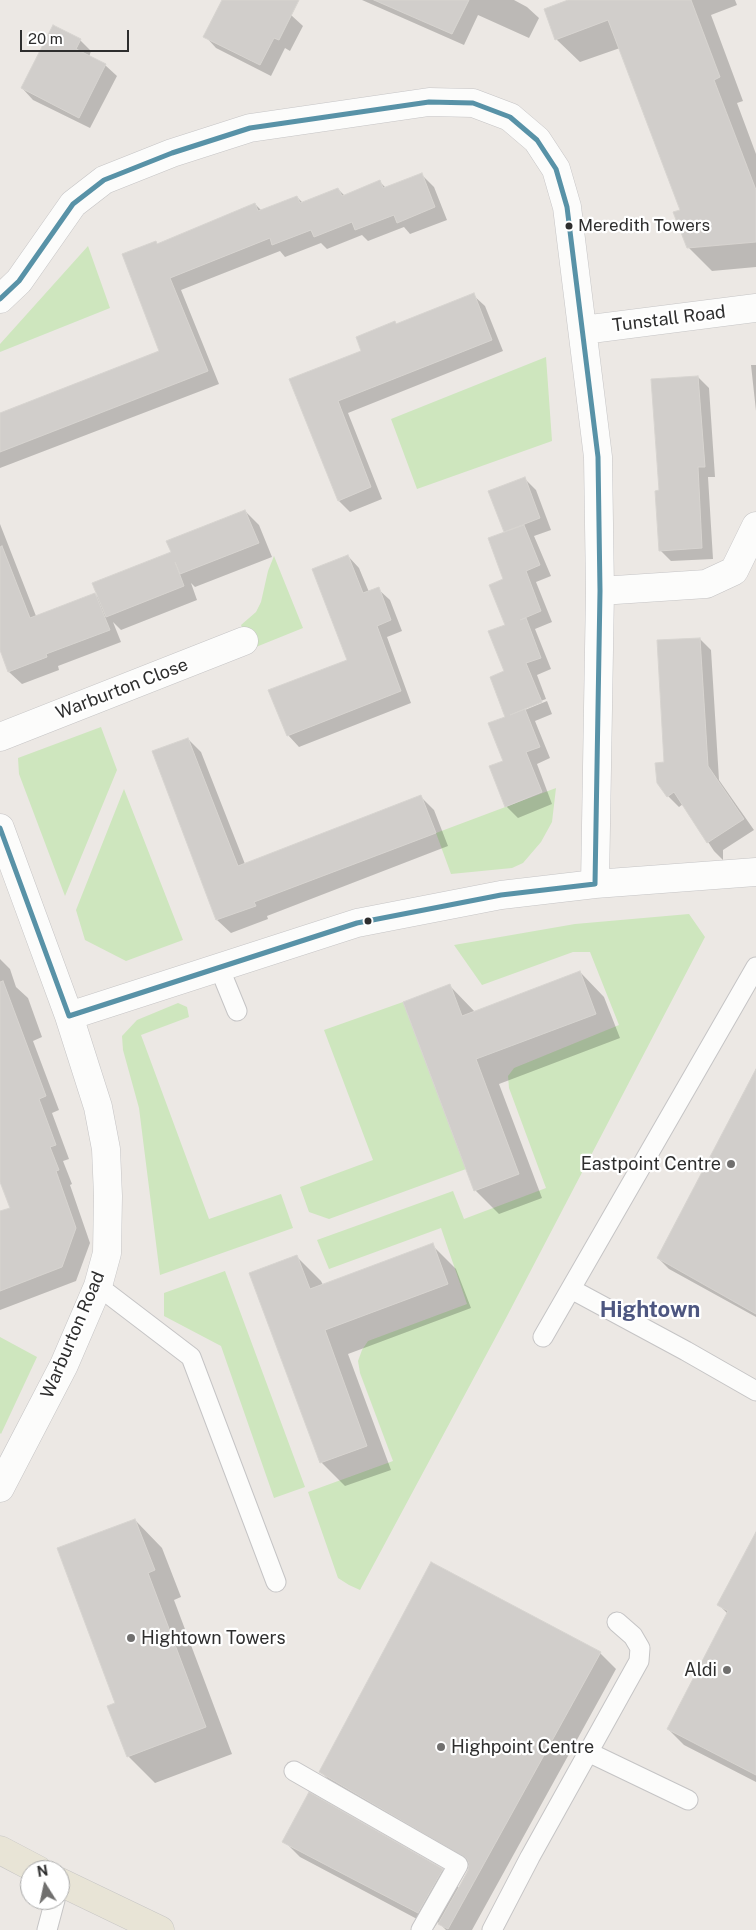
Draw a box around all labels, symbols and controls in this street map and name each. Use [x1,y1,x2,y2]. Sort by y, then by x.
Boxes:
scale bar [22,20,131,52]
text: 20 m [28,30,63,47]
place label: Meredith Towers [578,216,710,236]
marker: Meredith Towers [564,221,574,231]
street label: Tunstall Road [611,301,727,337]
street label: Warburton Close [53,654,191,724]
unlabelled marker [363,916,373,926]
place label: Eastpoint Centre [581,1153,721,1175]
marker: Eastpoint Centre [725,1158,737,1170]
street label: Warburton Road [37,1268,109,1402]
district label: Hightown [600,1297,700,1323]
place label: Hightown Towers [141,1627,286,1649]
marker: Hightown Towers [125,1632,137,1644]
place label: Aldi [684,1659,717,1681]
marker: Aldi [721,1664,733,1676]
place label: Highpoint Centre [451,1736,594,1758]
marker: Highpoint Centre [435,1741,447,1753]
north arrow [20,1860,70,1910]
text: N [36,1862,49,1880]

